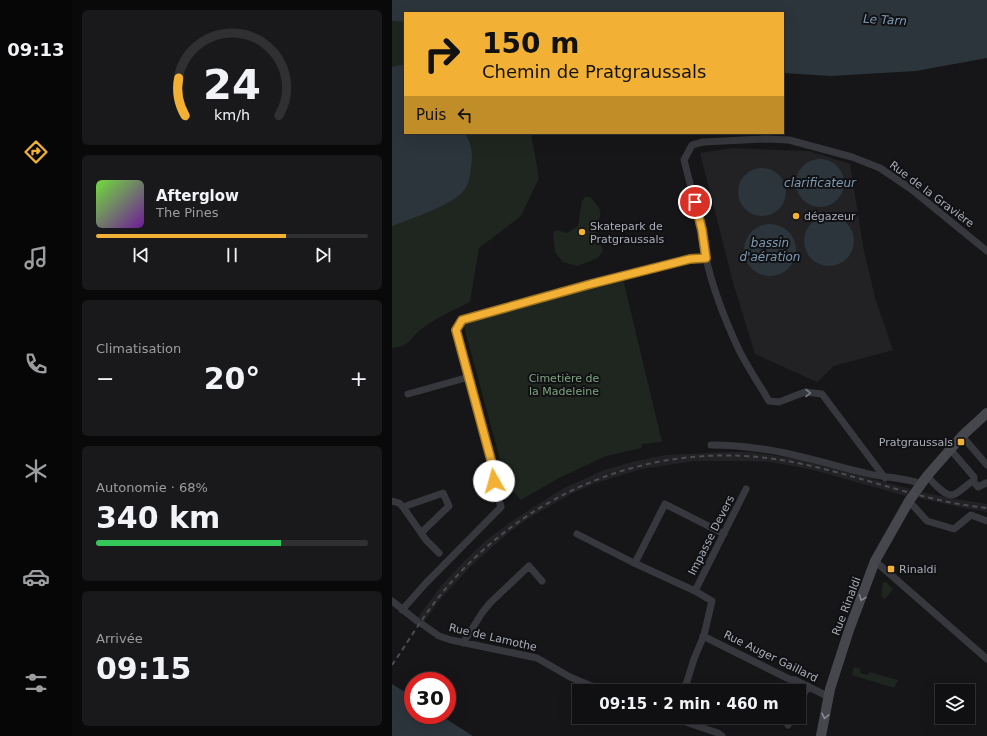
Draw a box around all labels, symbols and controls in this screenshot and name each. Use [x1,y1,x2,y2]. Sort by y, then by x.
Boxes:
water label: Le Tarn [863,12,907,28]
text: 150 m [482,27,579,60]
icon: right [416,28,468,80]
text: 09:13 [7,39,65,60]
text: 24 [203,59,261,108]
text: Chemin de Pratgraussals [482,61,706,82]
icon: left [454,104,476,126]
text: km/h [214,106,250,122]
text: Puis [416,106,446,124]
icon: directions [22,138,50,166]
street label: Rue de la Gravière [887,158,977,230]
water label: clarificateur [784,176,857,190]
pin [678,185,712,219]
text: Afterglow [156,187,239,205]
icon: arrive [684,191,706,213]
text: The Pines [156,205,219,220]
place label: dégazeur [804,210,856,223]
marker: dégazeur [791,211,801,221]
place label: Skatepark de Pratgraussals [590,220,664,246]
marker: Skatepark de Pratgraussals [577,227,587,237]
water label: bassin d'aération [740,236,800,264]
icon: music [22,244,50,272]
icon: previous [130,244,152,266]
icon: pause [221,244,243,266]
icon: next [312,244,334,266]
text: Climatisation [96,341,181,356]
icon: phone [22,350,50,378]
text: 20° [204,361,260,396]
text: − [96,366,114,391]
text: + [350,366,368,391]
park label: Cimetière de la Madeleine [529,372,600,398]
one-way arrow [805,389,811,397]
place label: Pratgraussals [879,436,953,449]
marker: Pratgraussals [956,437,966,447]
icon: climate [22,457,50,485]
position arrow [473,460,515,502]
text: Autonomie · 68% [96,480,208,495]
street label: Impasse Devers [686,493,737,577]
text: 340 km [96,500,220,535]
icon: car [22,563,50,591]
place label: Rinaldi [899,563,937,576]
marker: Rinaldi [886,564,896,574]
street label: Rue Rinaldi [829,575,864,637]
one-way arrow [858,594,866,601]
street label: Rue de Lamothe [448,621,538,654]
street label: Rue Auger Gaillard [722,628,820,685]
text: Arrivée [96,631,143,646]
text: 09:15 [96,651,192,686]
icon: filters [22,669,50,697]
speed limit sign: 30 [404,672,456,724]
map controls [935,684,975,724]
button: layers [935,684,975,724]
text: 09:15 · 2 min · 460 m [599,695,779,713]
one-way arrow [822,713,830,720]

